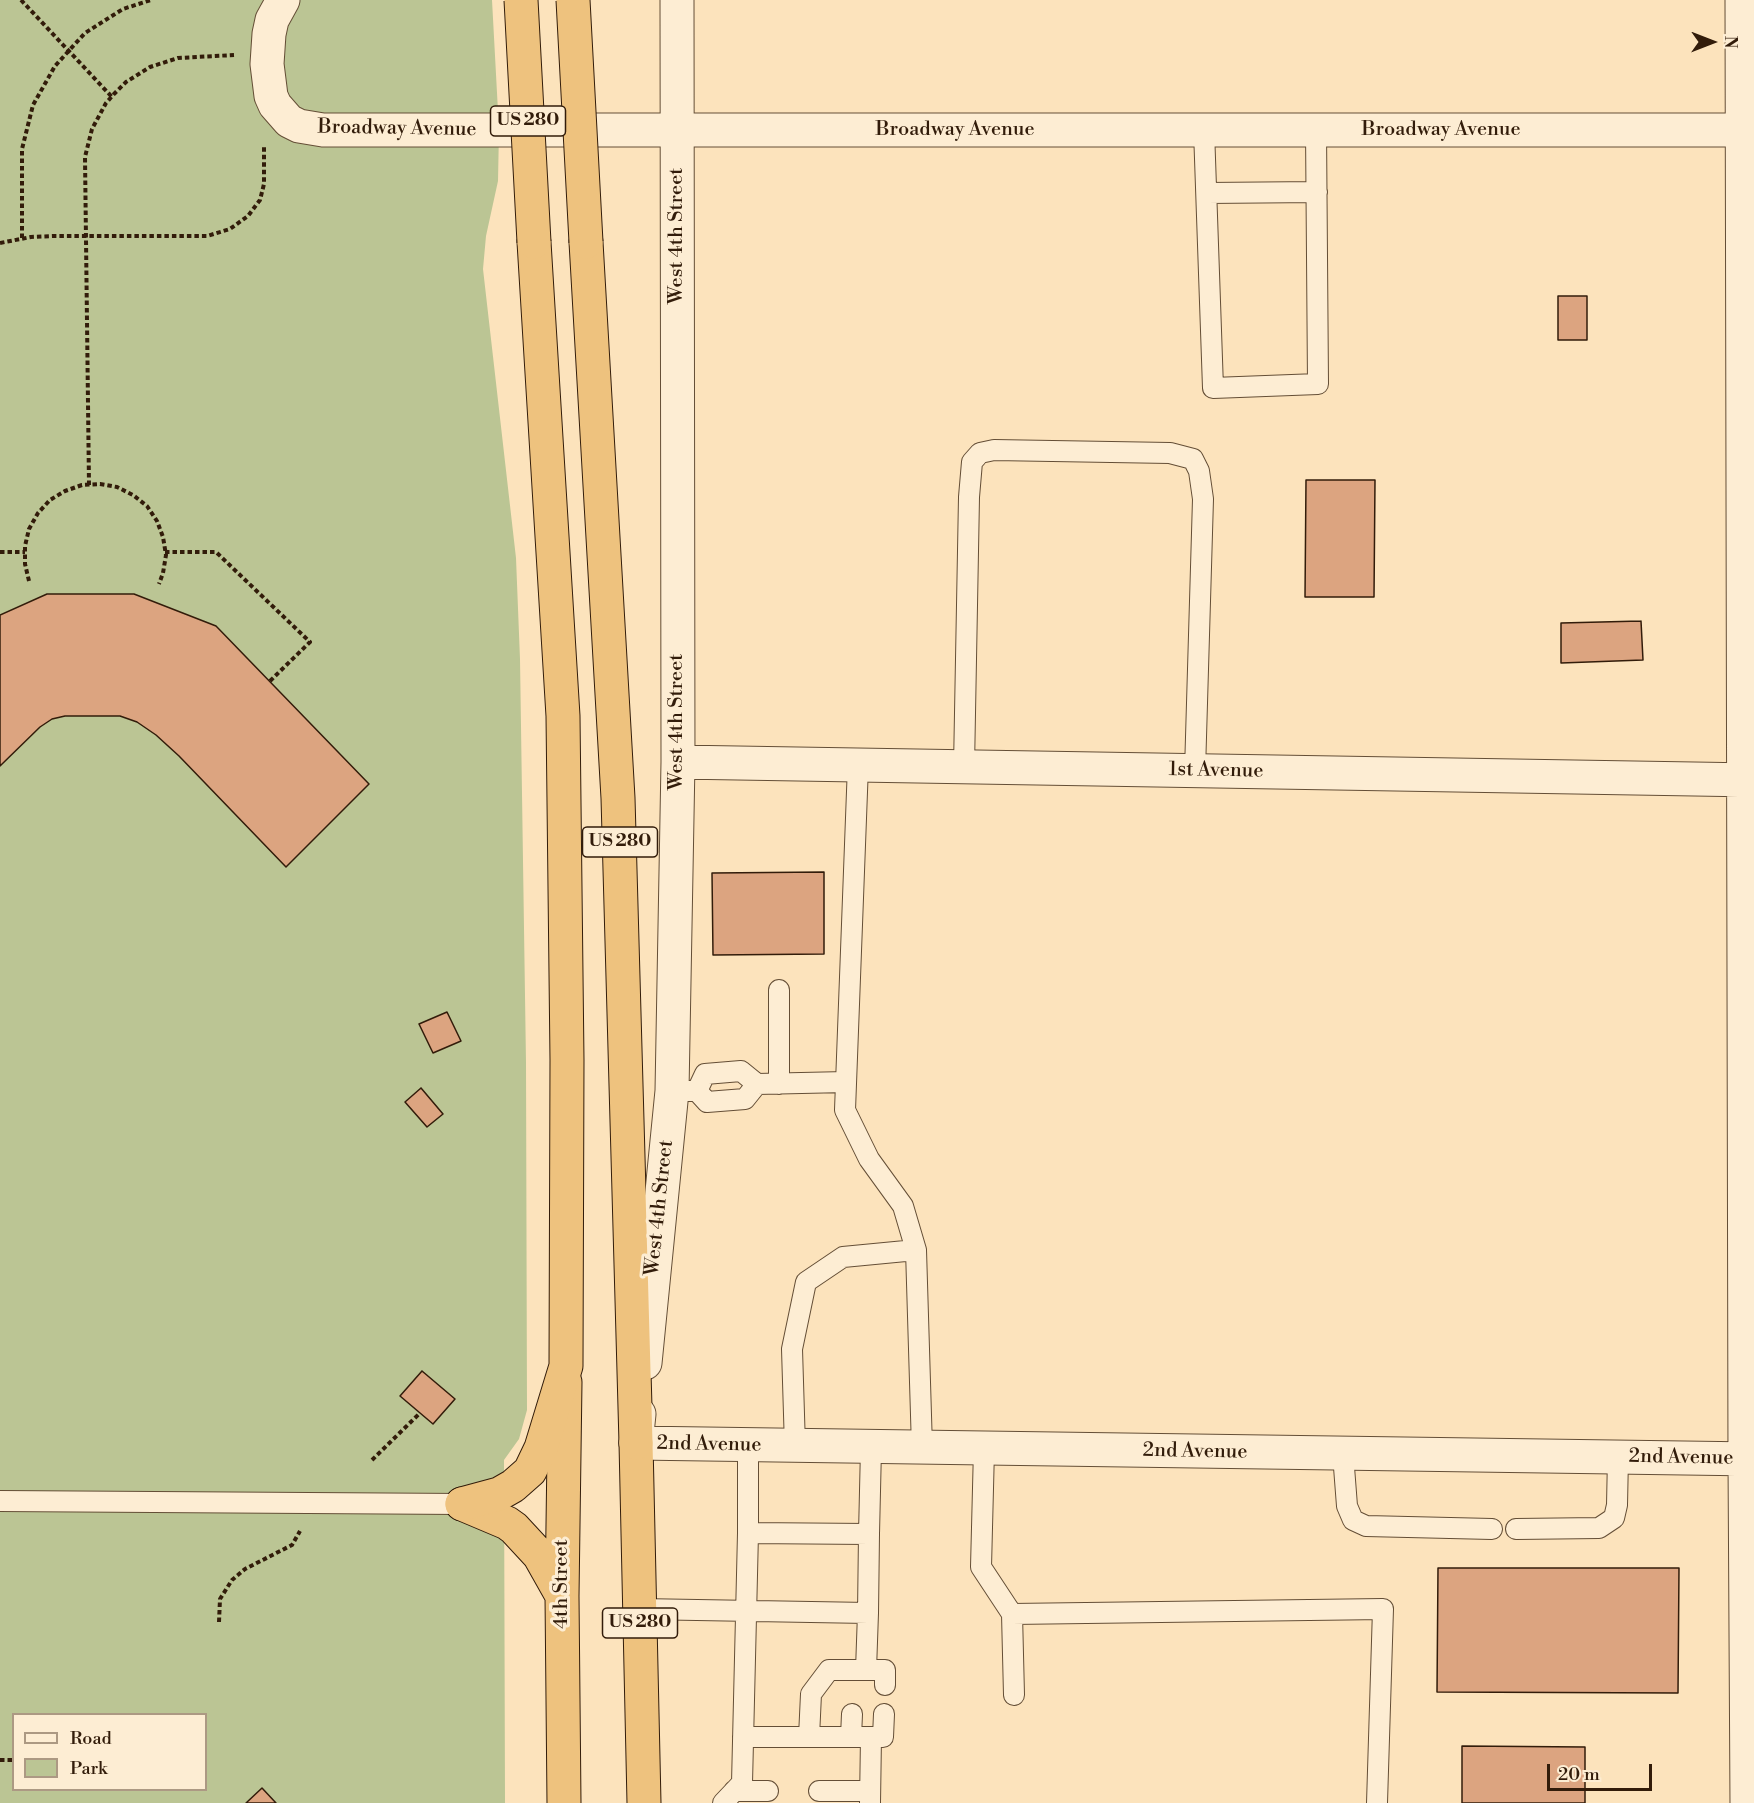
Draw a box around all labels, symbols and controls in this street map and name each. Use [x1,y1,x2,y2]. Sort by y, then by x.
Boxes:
north arrow [1682,12,1742,72]
text: N [1720,36,1740,48]
road number: US 280 [490,106,566,136]
street label: Broadway Avenue [317,116,477,142]
street label: Broadway Avenue [875,118,1035,142]
street label: Broadway Avenue [1361,118,1521,142]
street label: West 4th Street [665,168,689,304]
street label: West 4th Street [665,654,689,790]
street label: 1st Avenue [1168,758,1264,784]
road number: US 280 [582,827,658,857]
street label: West 4th Street [641,1139,679,1277]
street label: 2nd Avenue [656,1432,762,1458]
street label: 2nd Avenue [1142,1439,1248,1465]
street label: 2nd Avenue [1628,1445,1734,1471]
street label: 4th Street [550,1539,574,1629]
road number: US 280 [602,1608,678,1638]
legend [12,1713,207,1791]
text: Road [70,1727,112,1750]
scale bar [1550,1752,1655,1790]
text: Park [70,1757,107,1780]
text: 20 m [1558,1763,1600,1786]

